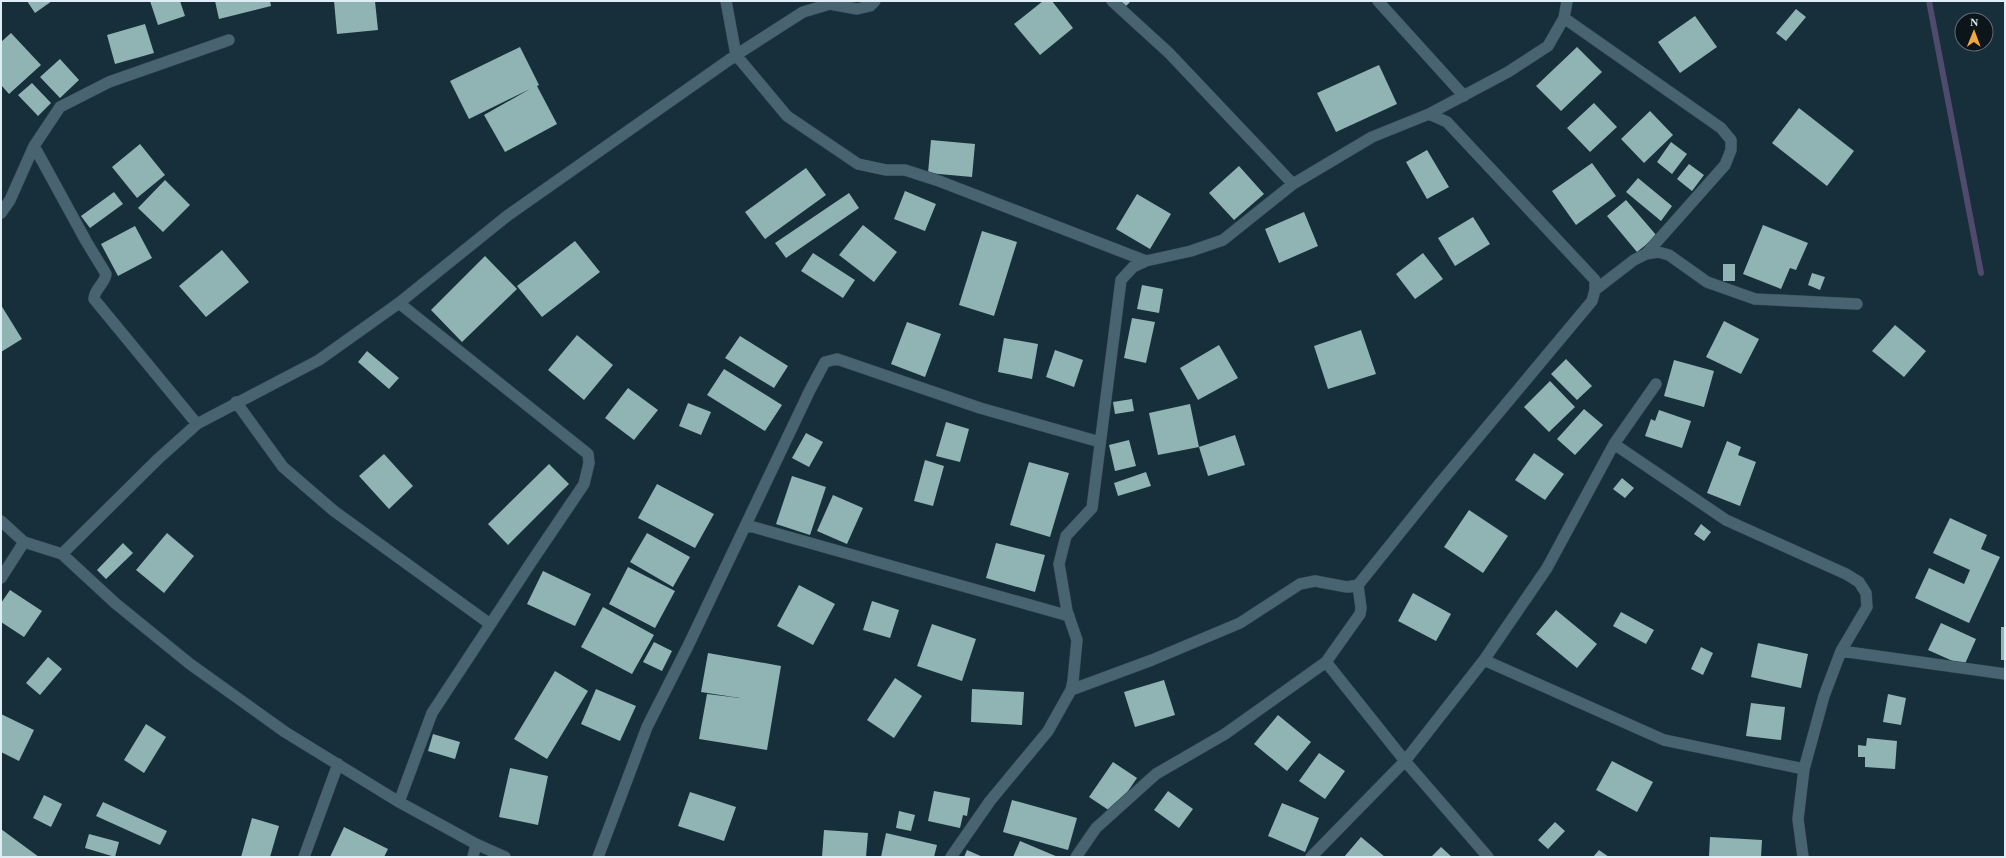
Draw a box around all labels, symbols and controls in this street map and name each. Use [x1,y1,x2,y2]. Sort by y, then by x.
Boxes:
north arrow [1954,12,1994,52]
text: N [1970,16,1978,28]

